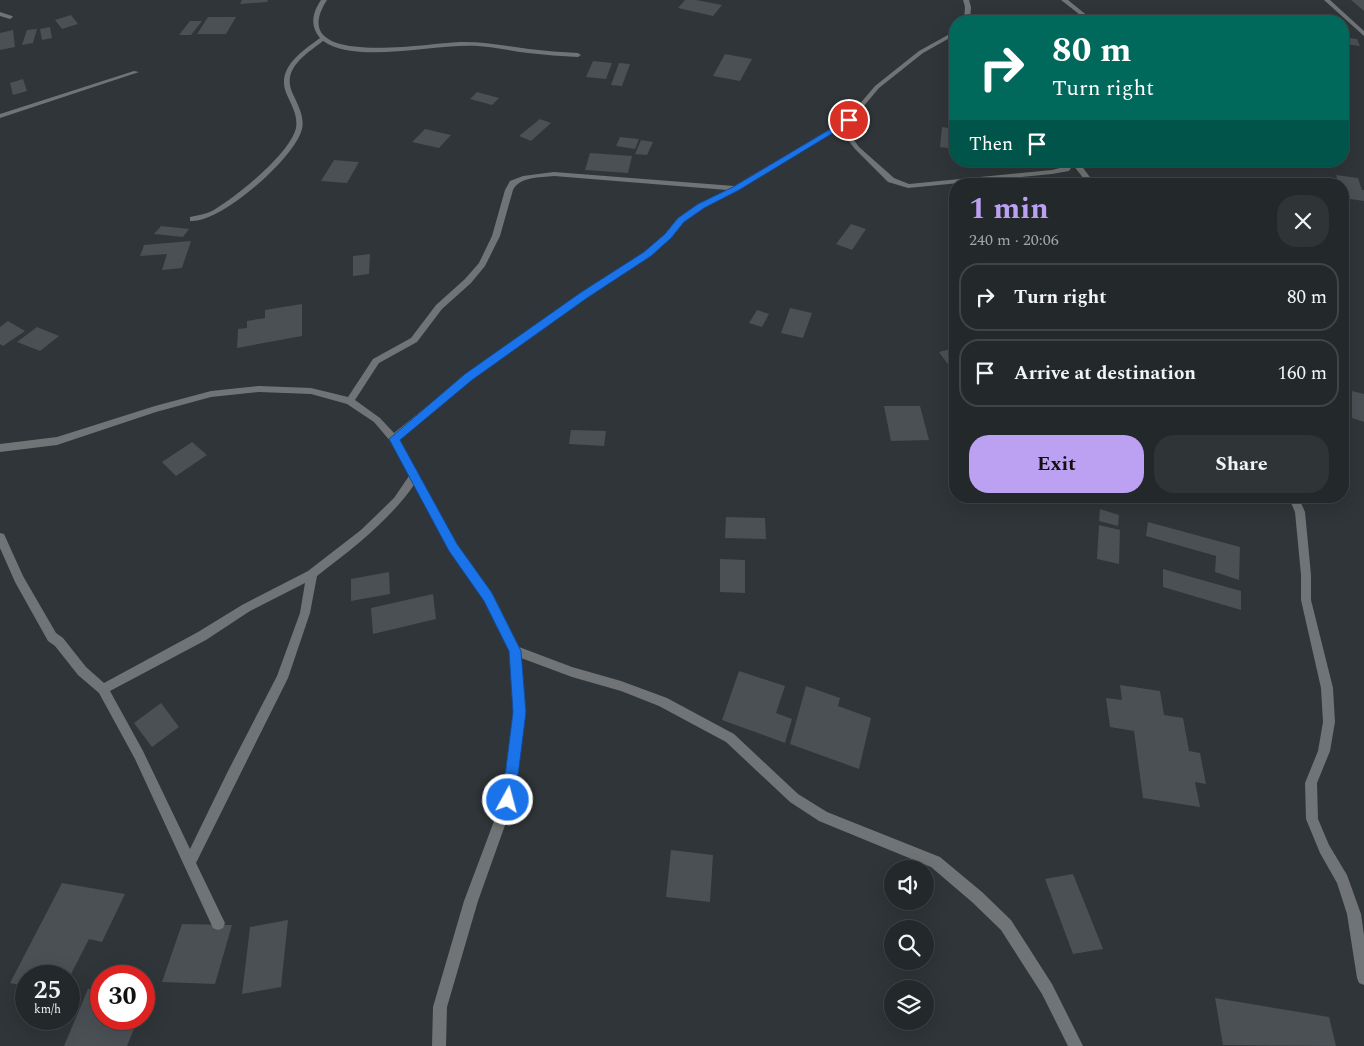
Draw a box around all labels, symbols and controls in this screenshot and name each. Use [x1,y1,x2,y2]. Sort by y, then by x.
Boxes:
text: 80 m [1052,24,1132,77]
icon: right [969,35,1034,100]
text: Turn right [1052,72,1154,105]
pin [828,99,870,141]
icon: arrive [835,106,863,134]
text: Then [969,130,1013,159]
icon: arrive [1023,130,1051,158]
text: 1 min [969,186,1049,232]
button: close [1277,195,1329,247]
text: 240 m · 20:06 [969,228,1059,252]
icon: right [971,283,999,311]
text: Turn right [1014,283,1107,312]
text: 80 m [1287,283,1327,312]
icon: arrive [971,359,999,387]
text: Arrive at destination [1014,359,1196,388]
text: 160 m [1277,359,1327,388]
button: Exit [969,435,1144,493]
button: Share [1154,435,1329,493]
position arrow [481,773,533,825]
map controls [884,860,934,1030]
button: sound [884,860,934,910]
button: search [884,920,934,970]
speed limit sign: 30 [90,965,155,1030]
text: 25 [33,972,62,1010]
button: layers [884,980,934,1030]
text: km/h [34,1000,61,1019]

